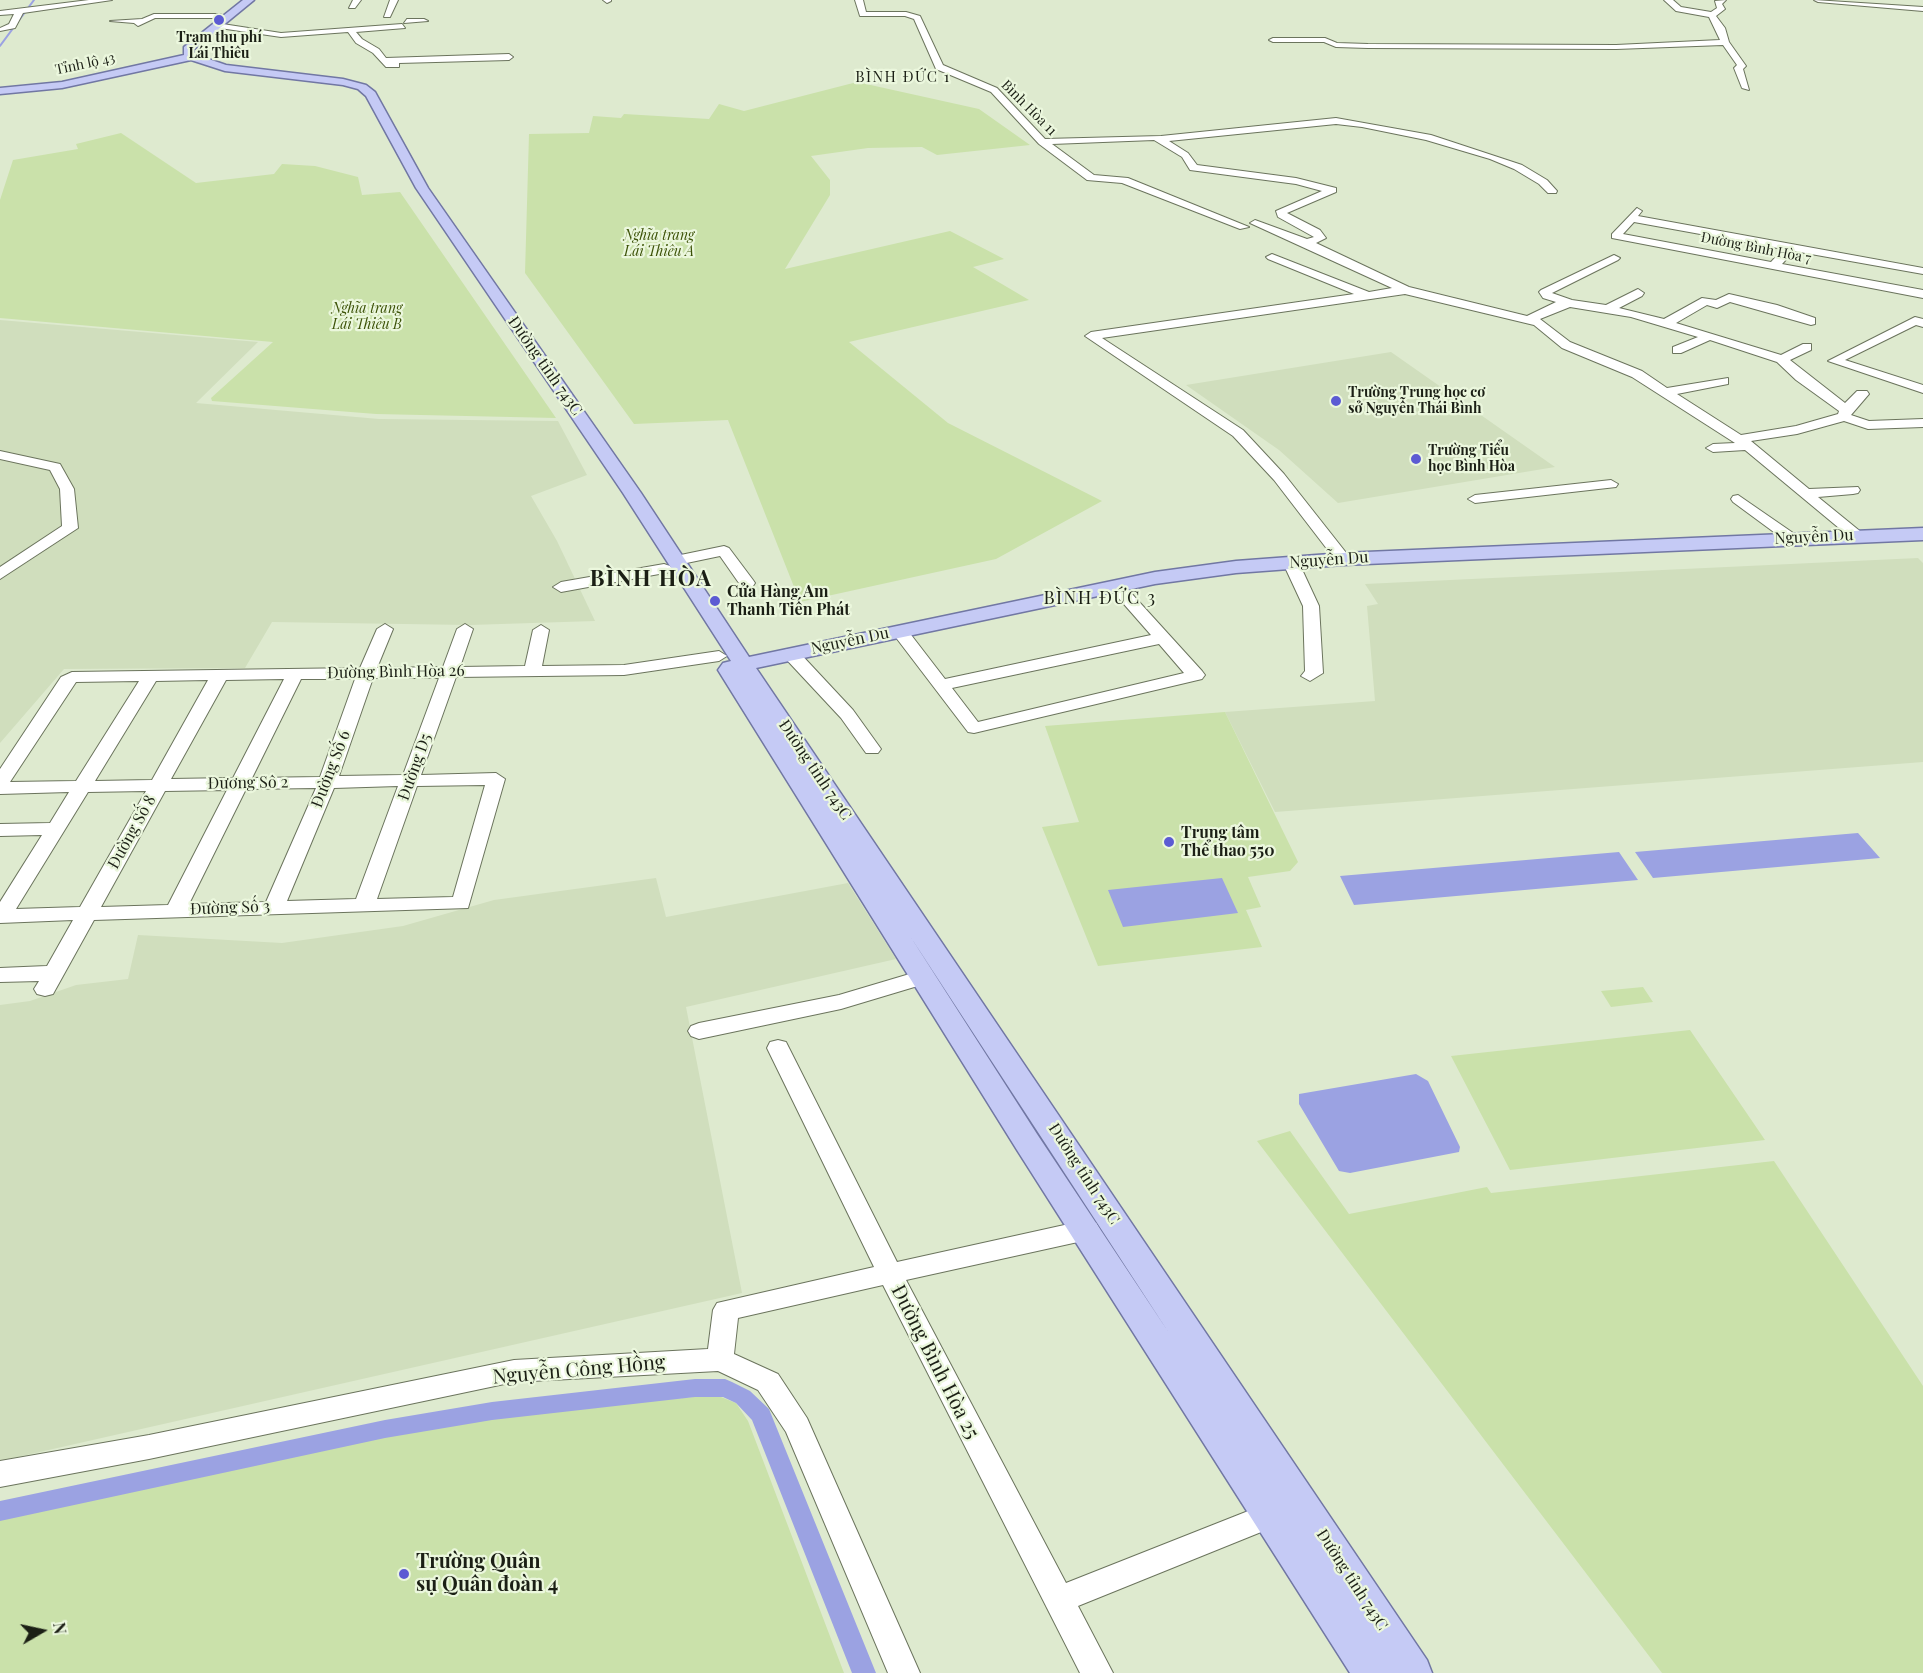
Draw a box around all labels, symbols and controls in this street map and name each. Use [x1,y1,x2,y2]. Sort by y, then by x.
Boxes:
marker: Trạm thu phí Lái Thiêu [212,13,226,27]
place label: Trạm thu phí Lái Thiêu [176,30,262,62]
street label: Tỉnh lộ 43 [53,49,117,79]
district label: BÌNH ĐỨC 1 [855,68,951,86]
street label: Bình Hòa 11 [998,77,1060,139]
park label: Nghĩa trang Lái Thiêu A [624,228,694,260]
street label: Đường Bình Hòa 7 [1699,229,1813,267]
park label: Nghĩa trang Lái Thiêu B [332,301,402,334]
street label: Đường tỉnh 743C [504,313,586,419]
place label: Trường Trung học cơ sở Nguyễn Thái Bình [1348,385,1485,418]
marker: Trường Trung học cơ sở Nguyễn Thái Bình [1329,394,1343,408]
place label: Trường Tiểu học Bình Hòa [1428,443,1515,476]
marker: Trường Tiểu học Bình Hòa [1409,452,1423,466]
street label: Nguyễn Du [1774,525,1854,549]
street label: Nguyễn Du [1289,548,1369,572]
district label: BÌNH HÒA [590,566,712,592]
place label: Cửa Hàng Am Thanh Tiến Phát [727,582,850,620]
district label: BÌNH ĐỨC 3 [1043,587,1157,609]
marker: Cửa Hàng Am Thanh Tiến Phát [708,594,722,608]
street label: Nguyễn Du [809,623,891,659]
street label: Đường Bình Hòa 26 [327,661,465,683]
street label: Đường tỉnh 743C [774,716,856,824]
street label: Đường Số 6 [308,728,354,810]
street label: Đường D5 [394,731,436,803]
street label: Đương Sô 2 [208,773,288,793]
street label: Đường Số 8 [104,792,160,872]
place label: Trung tâm Thể thao 550 [1181,823,1275,861]
marker: Trung tâm Thể thao 550 [1162,835,1176,849]
street label: Đường Số 3 [190,897,270,919]
street label: Đường tỉnh 743C [1044,1120,1124,1228]
street label: Đường Bình Hòa 25 [886,1281,984,1443]
street label: Nguyễn Công Hồng [492,1351,666,1389]
street label: Đường tỉnh 743C [1312,1526,1392,1634]
place label: Trường Quân sự Quân đoàn 4 [416,1550,558,1597]
marker: Trường Quân sự Quân đoàn 4 [397,1567,411,1581]
north arrow [12,1601,72,1661]
text: N [49,1621,72,1635]

